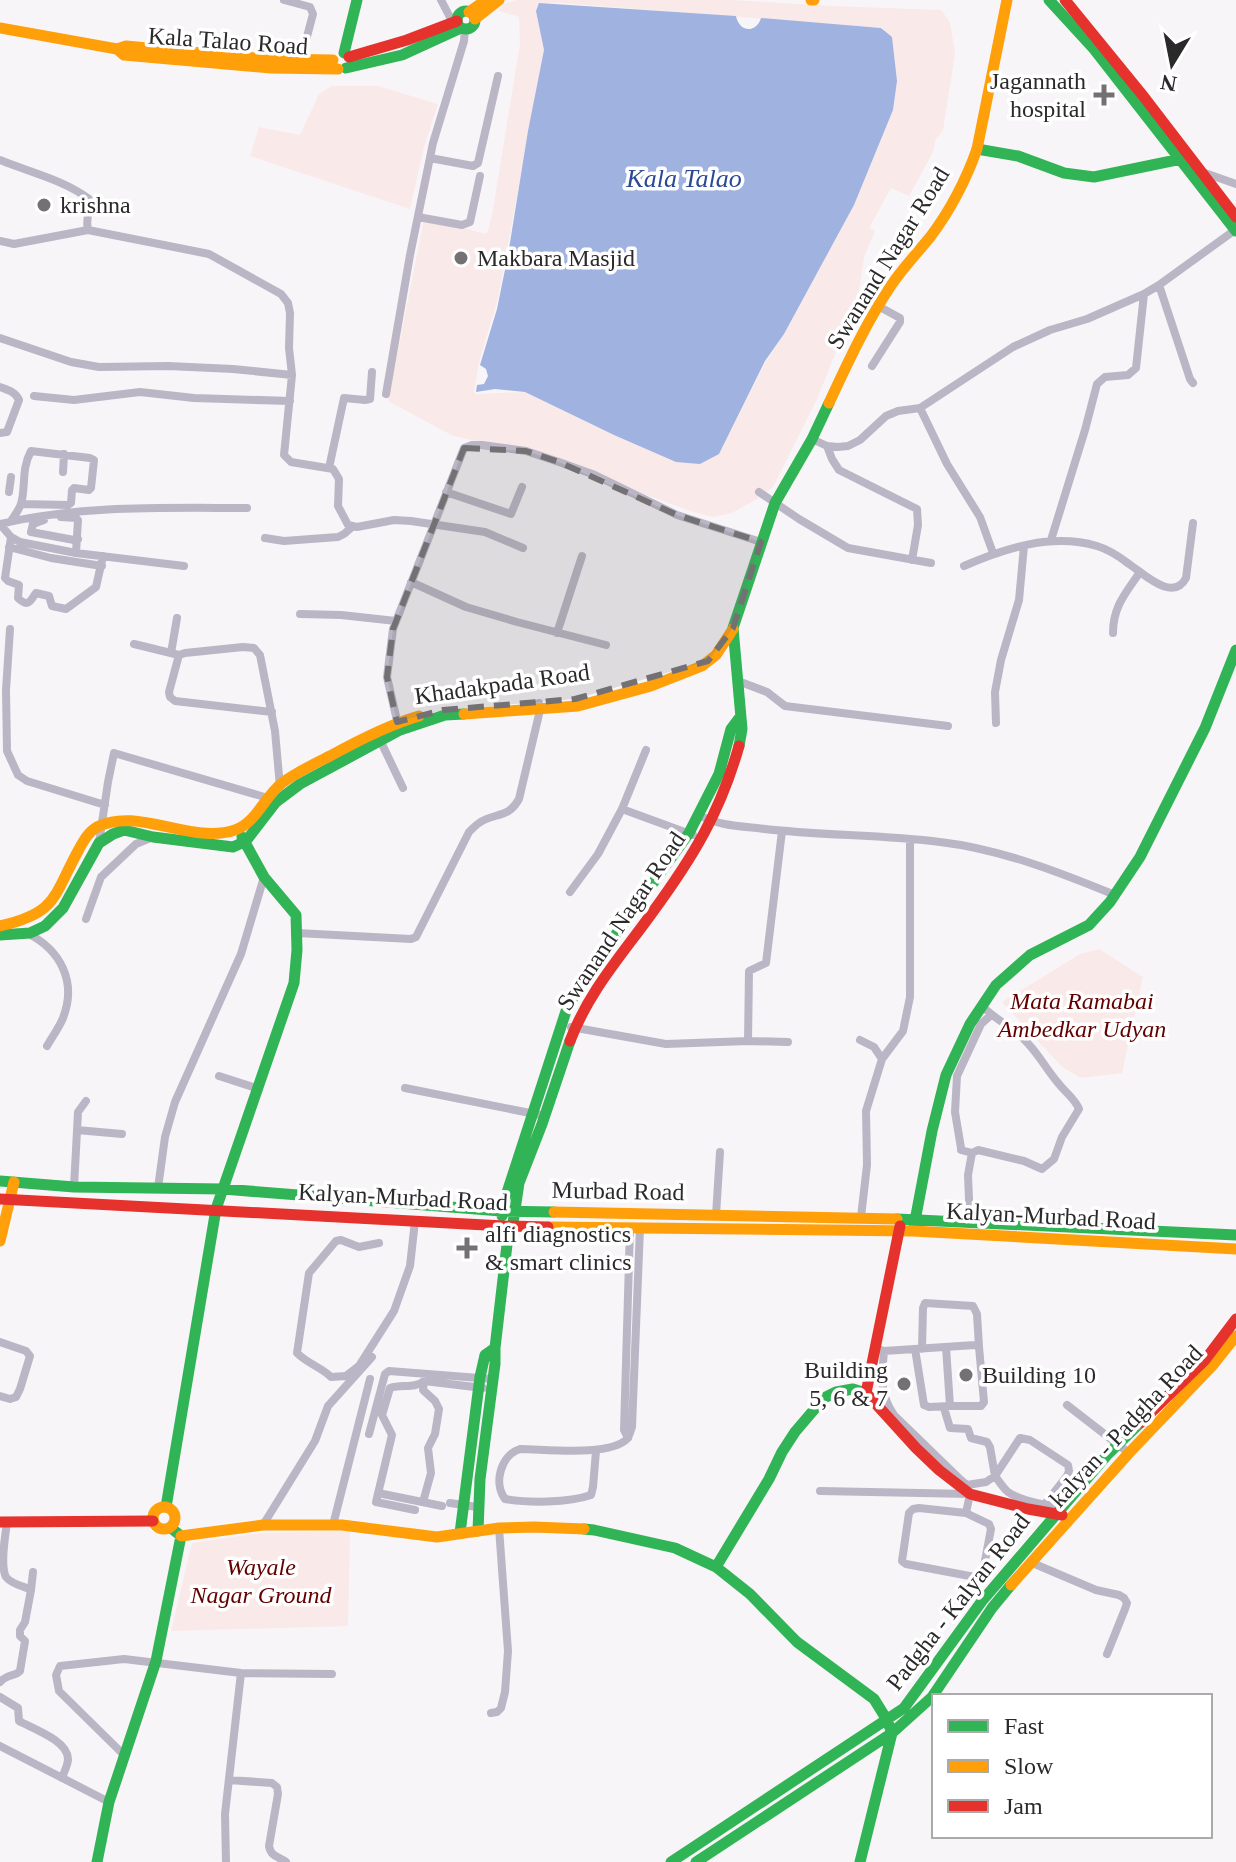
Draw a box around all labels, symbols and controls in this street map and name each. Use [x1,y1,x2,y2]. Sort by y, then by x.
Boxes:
street label: Kala Talao Road [147,22,309,60]
north arrow [1132,24,1212,104]
place label: Jagannath hospital [990,68,1086,122]
text: N [1159,69,1179,97]
marker: Jagannath hospital [1093,84,1115,106]
street label: Swanand Nagar Road [822,162,954,354]
water label: Kala Talao [625,164,742,193]
place label: krishna [60,192,131,218]
marker: krishna [35,196,53,214]
place label: Makbara Masjid [477,245,635,271]
marker: Makbara Masjid [452,249,470,267]
street label: Khadakpada Road [413,659,591,709]
street label: Swanand Nagar Road [552,827,690,1015]
park label: Mata Ramabai Ambedkar Udyan [996,988,1166,1042]
street label: Murbad Road [551,1177,685,1205]
street label: Kalyan-Murbad Road [297,1179,509,1215]
street label: Kalyan-Murbad Road [945,1198,1157,1234]
place label: alfi diagnostics & smart clinics [485,1221,632,1275]
marker: alfi diagnostics & smart clinics [456,1237,478,1259]
street label: kalyan - Padgha Road [1044,1340,1208,1512]
place label: Building 5, 6 & 7 [804,1357,888,1411]
place label: Building 10 [982,1362,1096,1388]
marker: Building 10 [957,1366,975,1384]
marker: Building 5, 6 & 7 [895,1375,913,1393]
street label: Padgha - Kalyan Road [881,1509,1035,1695]
park label: Wayale Nagar Ground [189,1554,333,1608]
legend [932,1694,1212,1838]
text: Fast [1004,1713,1044,1739]
text: Slow [1004,1753,1054,1779]
text: Jam [1004,1793,1043,1819]

